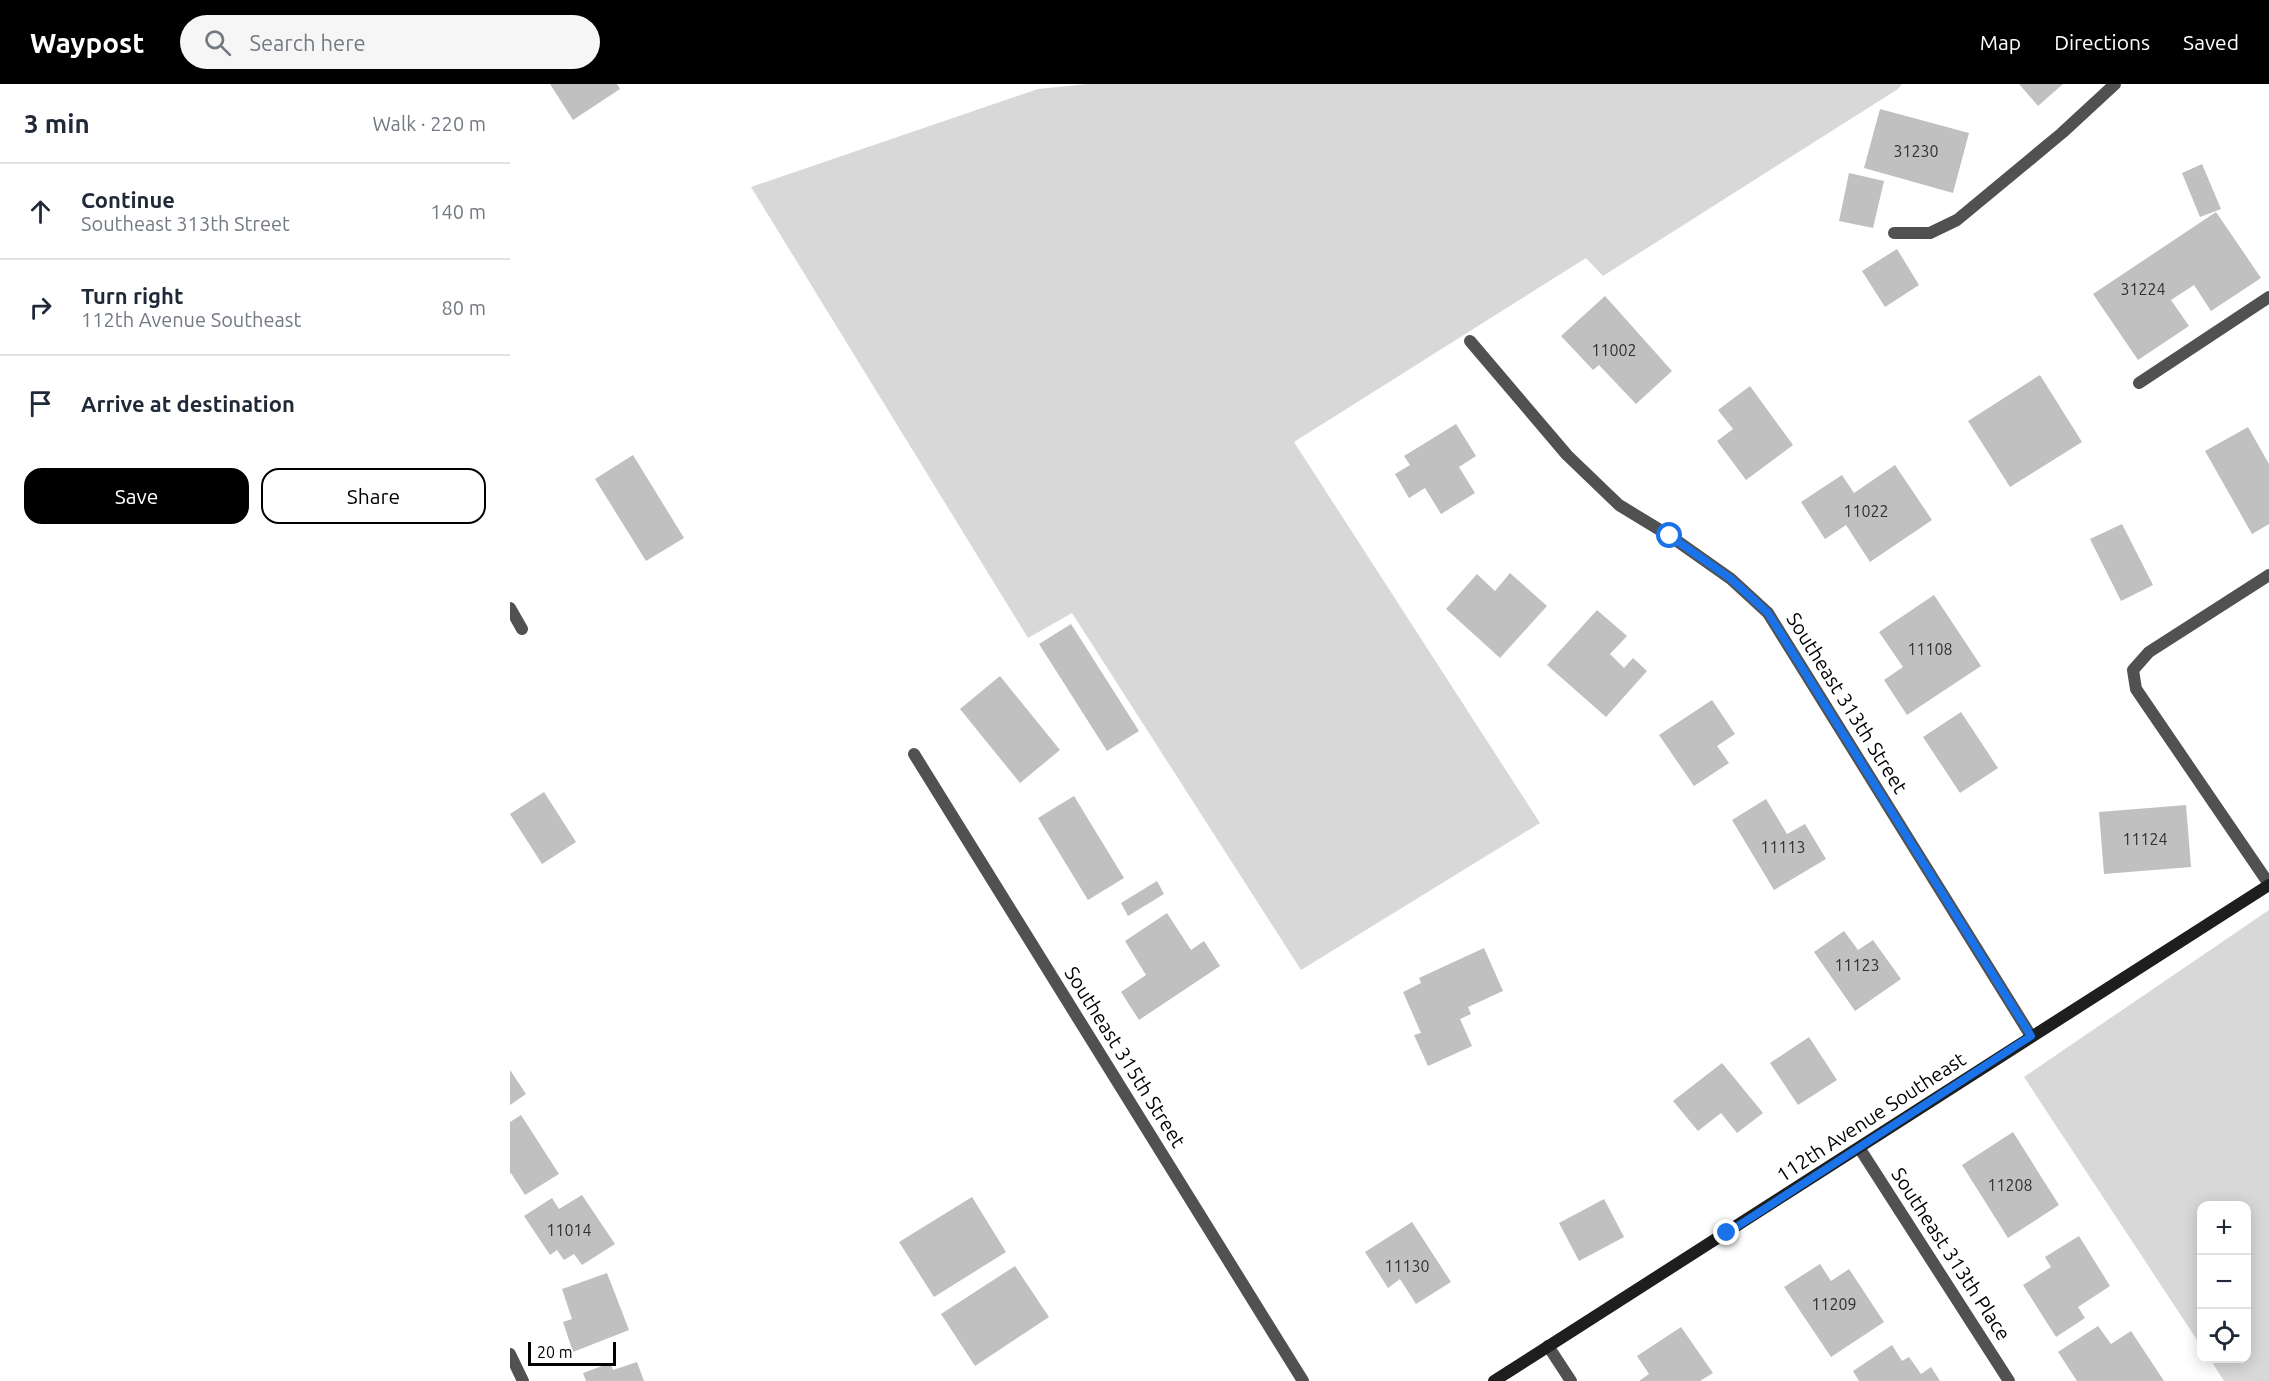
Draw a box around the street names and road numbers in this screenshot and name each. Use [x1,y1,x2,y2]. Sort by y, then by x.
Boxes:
street label: Southeast 313th Street [1782,608,1913,798]
street label: Southeast 315th Street [1060,962,1191,1152]
street label: 112th Avenue Southeast [1772,1047,1970,1186]
street label: Southeast 313th Place [1887,1163,2016,1344]

